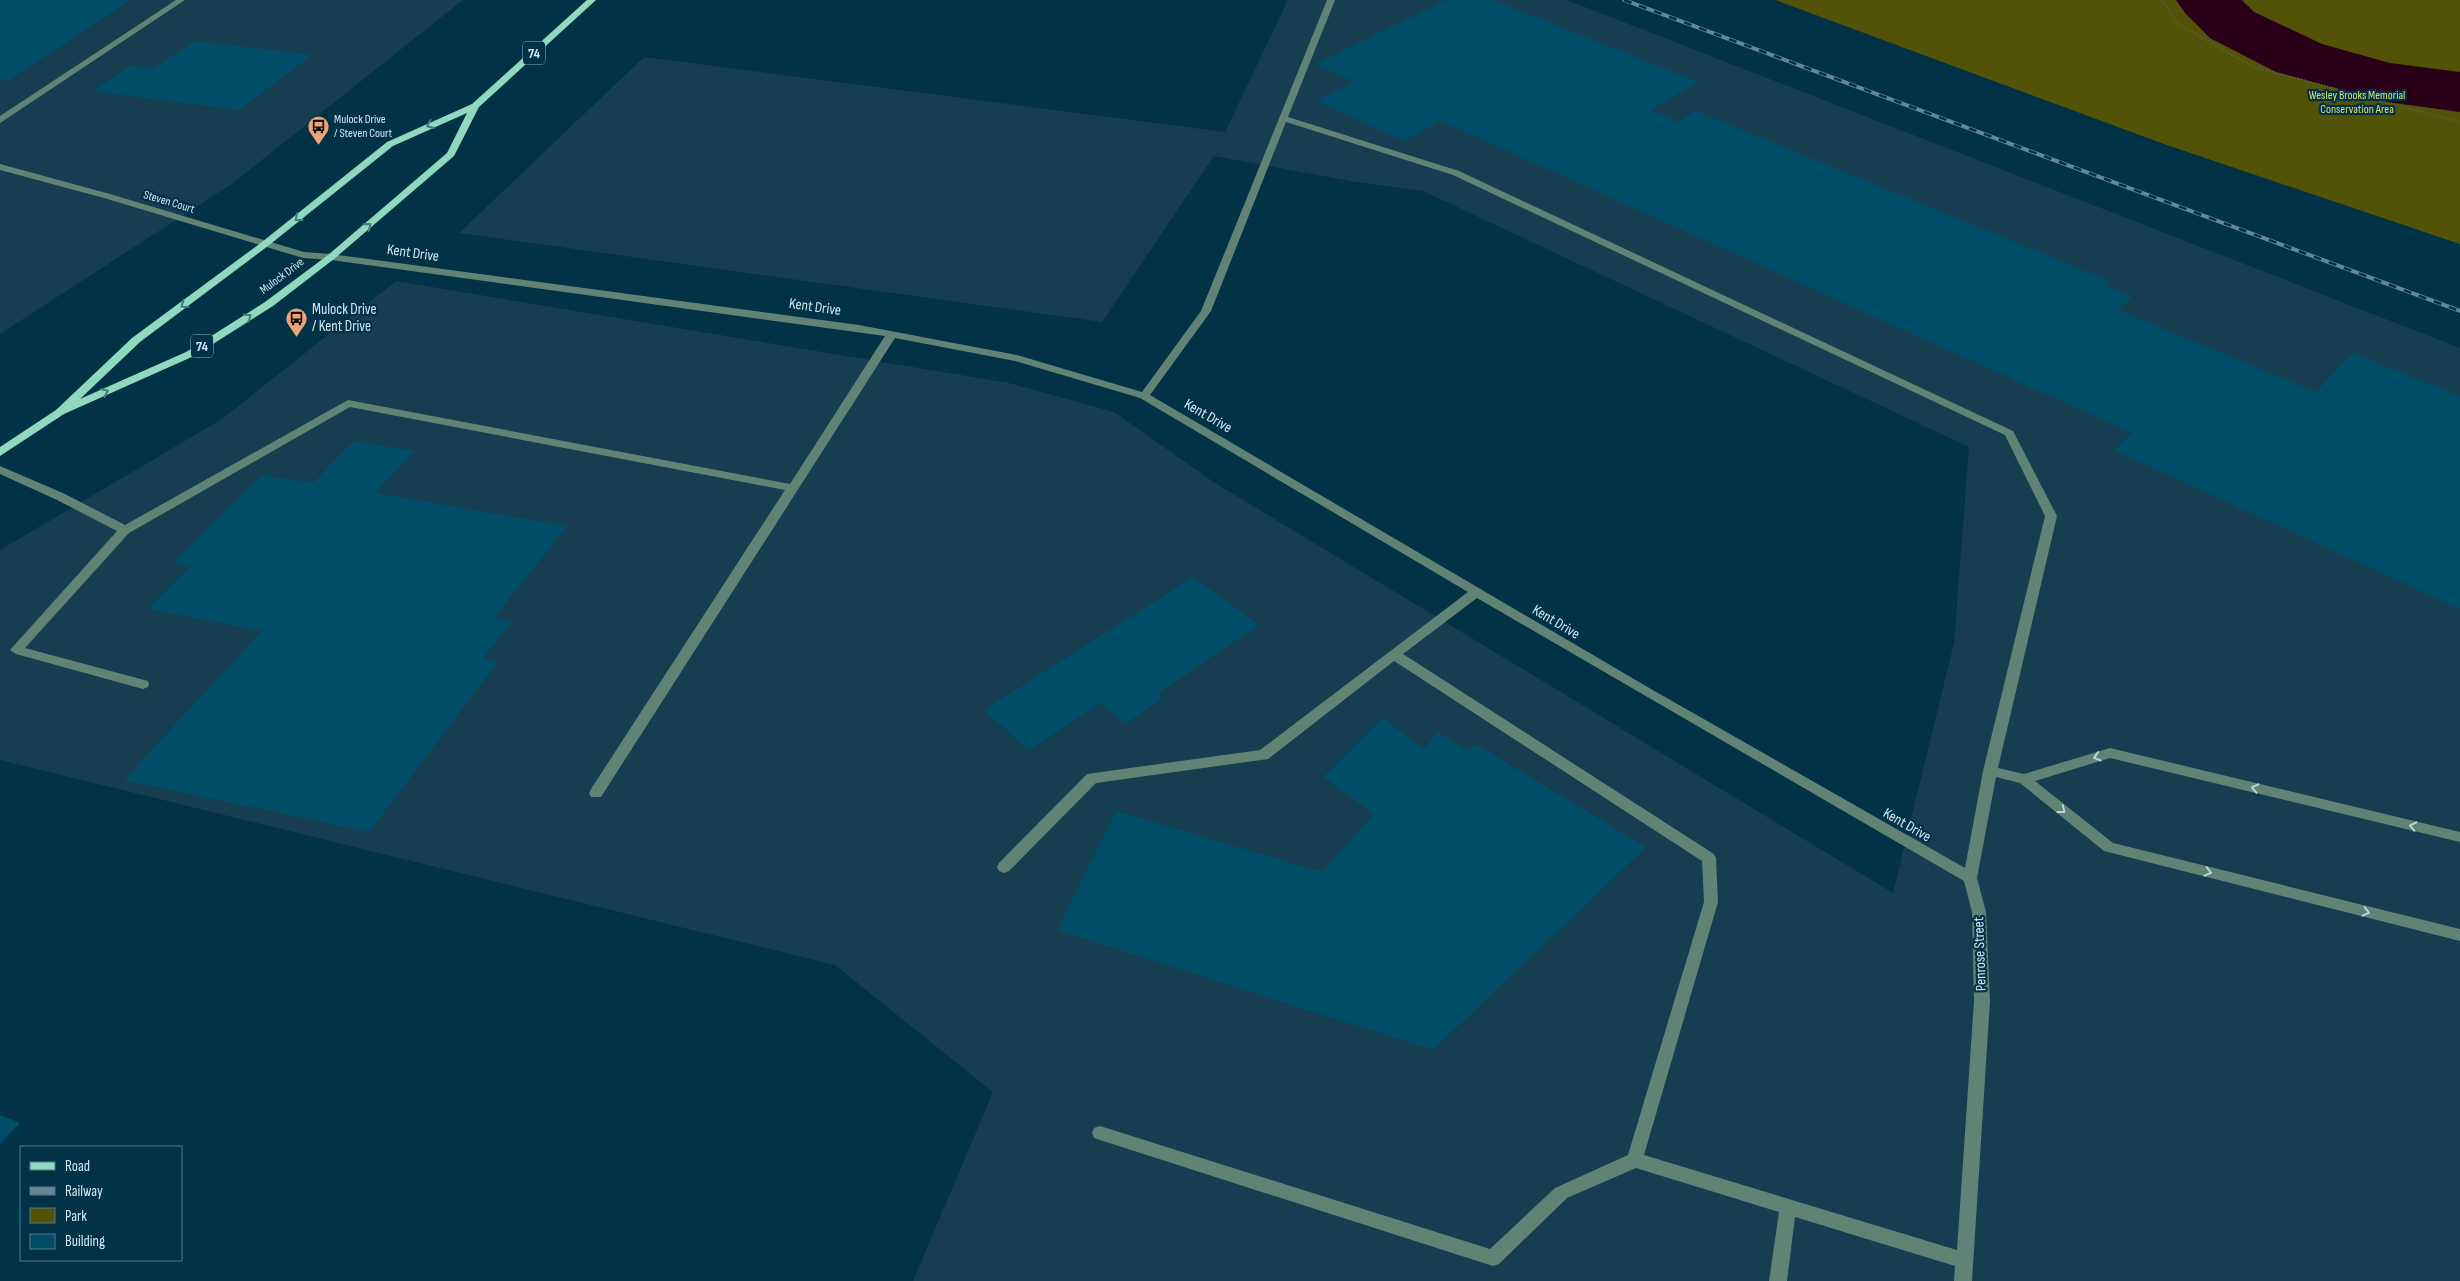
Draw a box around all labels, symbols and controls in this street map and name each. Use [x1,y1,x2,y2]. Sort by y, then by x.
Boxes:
road number: 74 [523,42,545,64]
park label: Wesley Brooks Memorial Conservation Area [2309,88,2405,117]
place label: Mulock Drive / Steven Court [334,112,393,141]
bus stop icon: Mulock Drive / Steven Court [306,114,330,145]
one-way arrow [426,119,435,130]
street label: Steven Court [142,187,197,217]
one-way arrow [295,212,304,220]
one-way arrow [363,222,372,231]
street label: Kent Drive [386,240,440,266]
street label: Mulock Drive [257,254,307,298]
street label: Kent Drive [788,294,842,320]
one-way arrow [180,299,190,308]
place label: Mulock Drive / Kent Drive [312,300,377,336]
bus stop icon: Mulock Drive / Kent Drive [284,306,308,337]
one-way arrow [243,313,252,323]
road number: 74 [191,334,213,358]
one-way arrow [100,388,109,399]
street label: Kent Drive [1181,395,1235,437]
street label: Kent Drive [1529,600,1583,644]
one-way arrow [2093,752,2101,762]
one-way arrow [2250,783,2259,794]
street label: Kent Drive [1880,804,1934,846]
one-way arrow [2056,804,2065,812]
one-way arrow [2408,821,2417,832]
one-way arrow [2204,866,2213,877]
one-way arrow [2361,906,2369,916]
street label: Penrose Street [1969,916,1991,992]
legend [20,1146,182,1261]
text: Road [65,1157,90,1176]
text: Railway [65,1182,103,1201]
text: Park [65,1207,87,1226]
text: Building [65,1232,105,1251]

